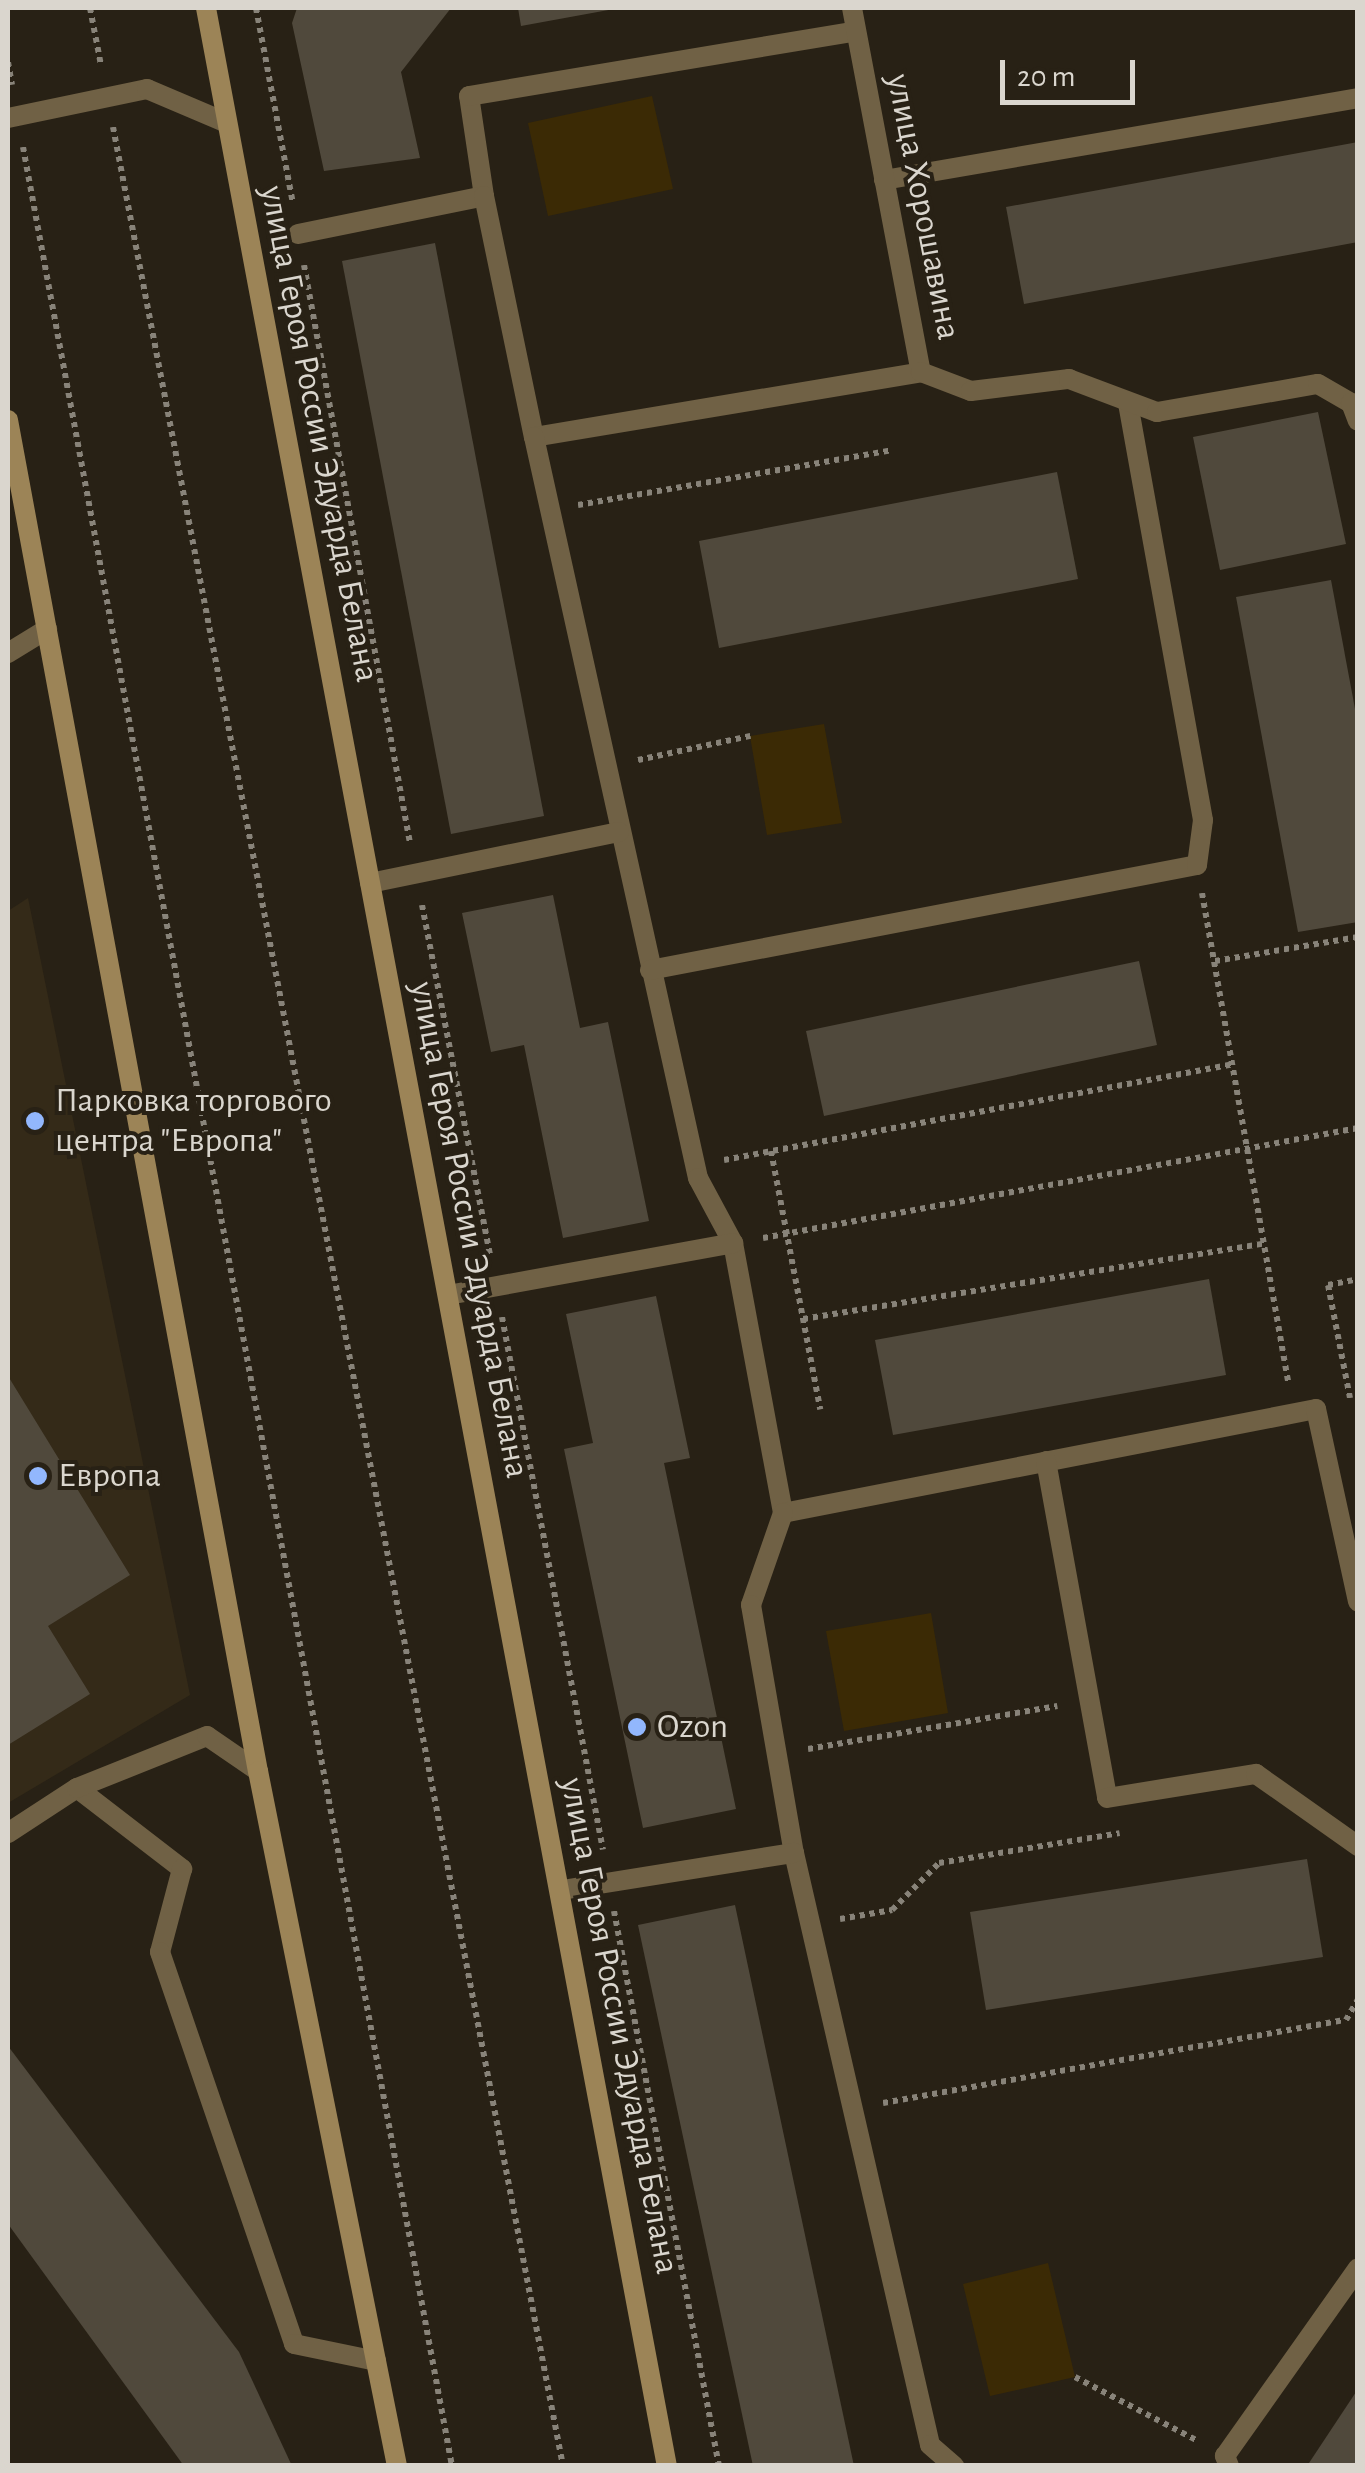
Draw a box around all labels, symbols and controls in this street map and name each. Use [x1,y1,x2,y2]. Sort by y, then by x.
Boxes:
scale bar [1005,40,1140,102]
text: 20 m [1017,62,1075,92]
street label: улица Хорошавина [877,71,969,343]
street label: улица Героя России Эдуарда Белана [250,182,388,686]
street label: улица Героя России Эдуарда Белана [400,978,538,1482]
place label: Парковка торгового центра "Европа" [55,1080,332,1162]
marker: Парковка торгового центра "Европа" [24,1110,46,1132]
place label: Европа [58,1455,161,1497]
marker: Европа [27,1465,49,1487]
place label: Ozon [657,1706,728,1748]
marker: Ozon [626,1716,648,1738]
street label: улица Героя России Эдуарда Белана [550,1774,688,2278]

